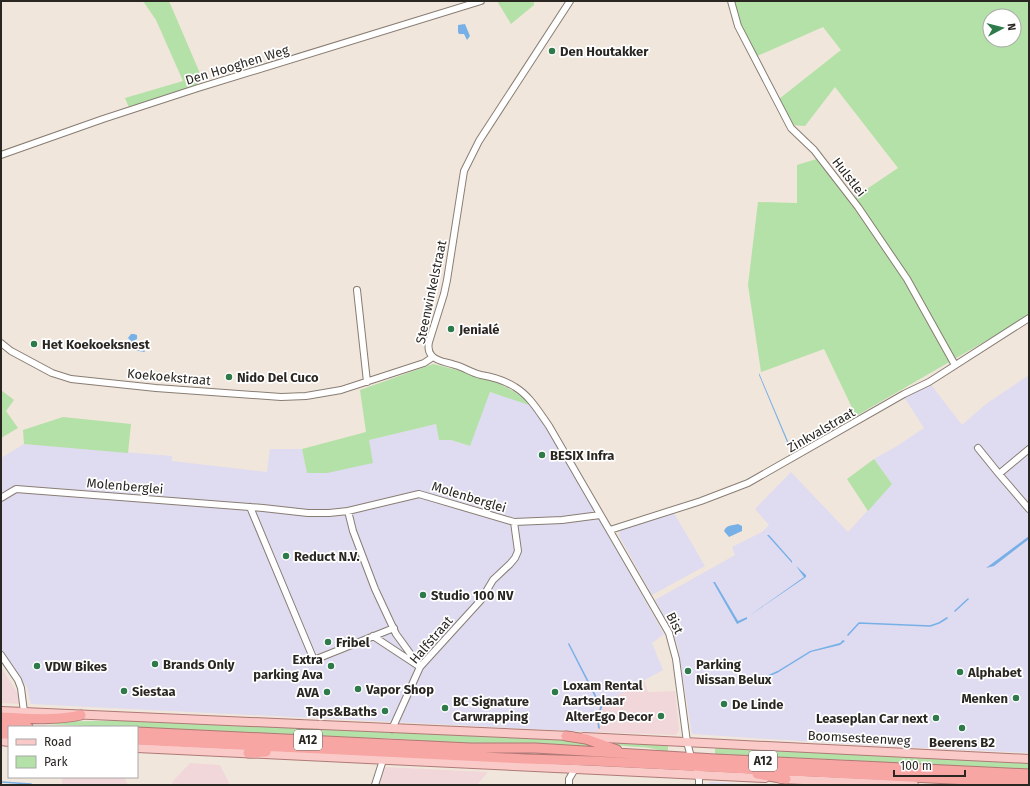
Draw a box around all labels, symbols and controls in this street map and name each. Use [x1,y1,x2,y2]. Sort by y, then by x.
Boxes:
north arrow [982,8,1022,48]
text: N [1005,22,1018,31]
street label: Den Hooghen Weg [183,42,291,88]
place label: Den Houtakker [560,44,649,59]
marker: Den Houtakker [547,46,557,56]
street label: Hulstlei [829,155,869,199]
street label: Steenwinkelstraat [413,239,449,345]
place label: Jenialé [458,322,499,337]
marker: Jenialé [446,324,456,334]
place label: Het Koekoeksnest [42,337,151,352]
marker: Het Koekoeksnest [29,339,39,349]
street label: Koekoekstraat [126,366,212,388]
place label: Nido Del Cuco [237,370,319,385]
marker: Nido Del Cuco [224,372,234,382]
street label: Zinkvalstraat [784,404,858,455]
place label: BESIX Infra [550,448,614,463]
marker: BESIX Infra [537,450,547,460]
street label: Molenberglei [86,475,164,497]
street label: Molenberglei [430,479,508,515]
place label: Reduct N.V. [294,549,360,564]
marker: Reduct N.V. [281,551,291,561]
place label: Studio 100 NV [431,588,514,603]
marker: Studio 100 NV [418,590,428,600]
street label: Bist [663,610,687,637]
street label: Halfstraat [406,613,456,667]
place label: Fribel [336,635,370,650]
marker: Fribel [323,637,333,647]
place label: Extra parking Ava [253,652,323,682]
place label: Brands Only [163,657,235,672]
place label: Parking Nissan Belux [696,657,772,687]
place label: VDW Bikes [44,659,108,674]
marker: Brands Only [150,659,160,669]
marker: VDW Bikes [32,661,42,671]
marker: Extra parking Ava [326,661,336,671]
place label: Alphabet [967,665,1023,680]
marker: Parking Nissan Belux [683,666,693,676]
marker: Alphabet [955,667,965,677]
place label: Loxam Rental Aartselaar [562,678,643,708]
place label: Vapor Shop [365,682,434,697]
place label: Siestaa [132,684,176,699]
marker: Vapor Shop [353,684,363,694]
place label: AVA [296,685,319,700]
marker: Siestaa [119,686,129,696]
marker: AVA [322,687,332,697]
marker: Loxam Rental Aartselaar [550,687,560,697]
place label: Menken [961,691,1008,706]
marker: Menken [1011,693,1021,703]
place label: BC Signature Carwrapping [453,694,529,724]
place label: De Linde [732,697,784,712]
marker: De Linde [719,699,729,709]
marker: BC Signature Carwrapping [440,703,450,713]
place label: Taps&Baths [306,704,378,719]
marker: Taps&Baths [380,706,390,716]
place label: AlterEgo Decor [565,709,654,724]
marker: AlterEgo Decor [656,711,666,721]
place label: Leaseplan Car next [816,711,929,726]
marker: Leaseplan Car next [931,713,941,723]
marker: Beerens B2 [957,723,967,733]
legend [8,726,138,778]
street label: Boomsesteenweg [807,728,911,748]
road number: A12 [294,730,322,750]
text: Road [44,735,72,749]
place label: Beerens B2 [929,735,995,750]
road number: A12 [749,751,777,771]
scale bar [894,752,965,778]
text: Park [44,755,68,769]
text: 100 m [900,759,932,773]

